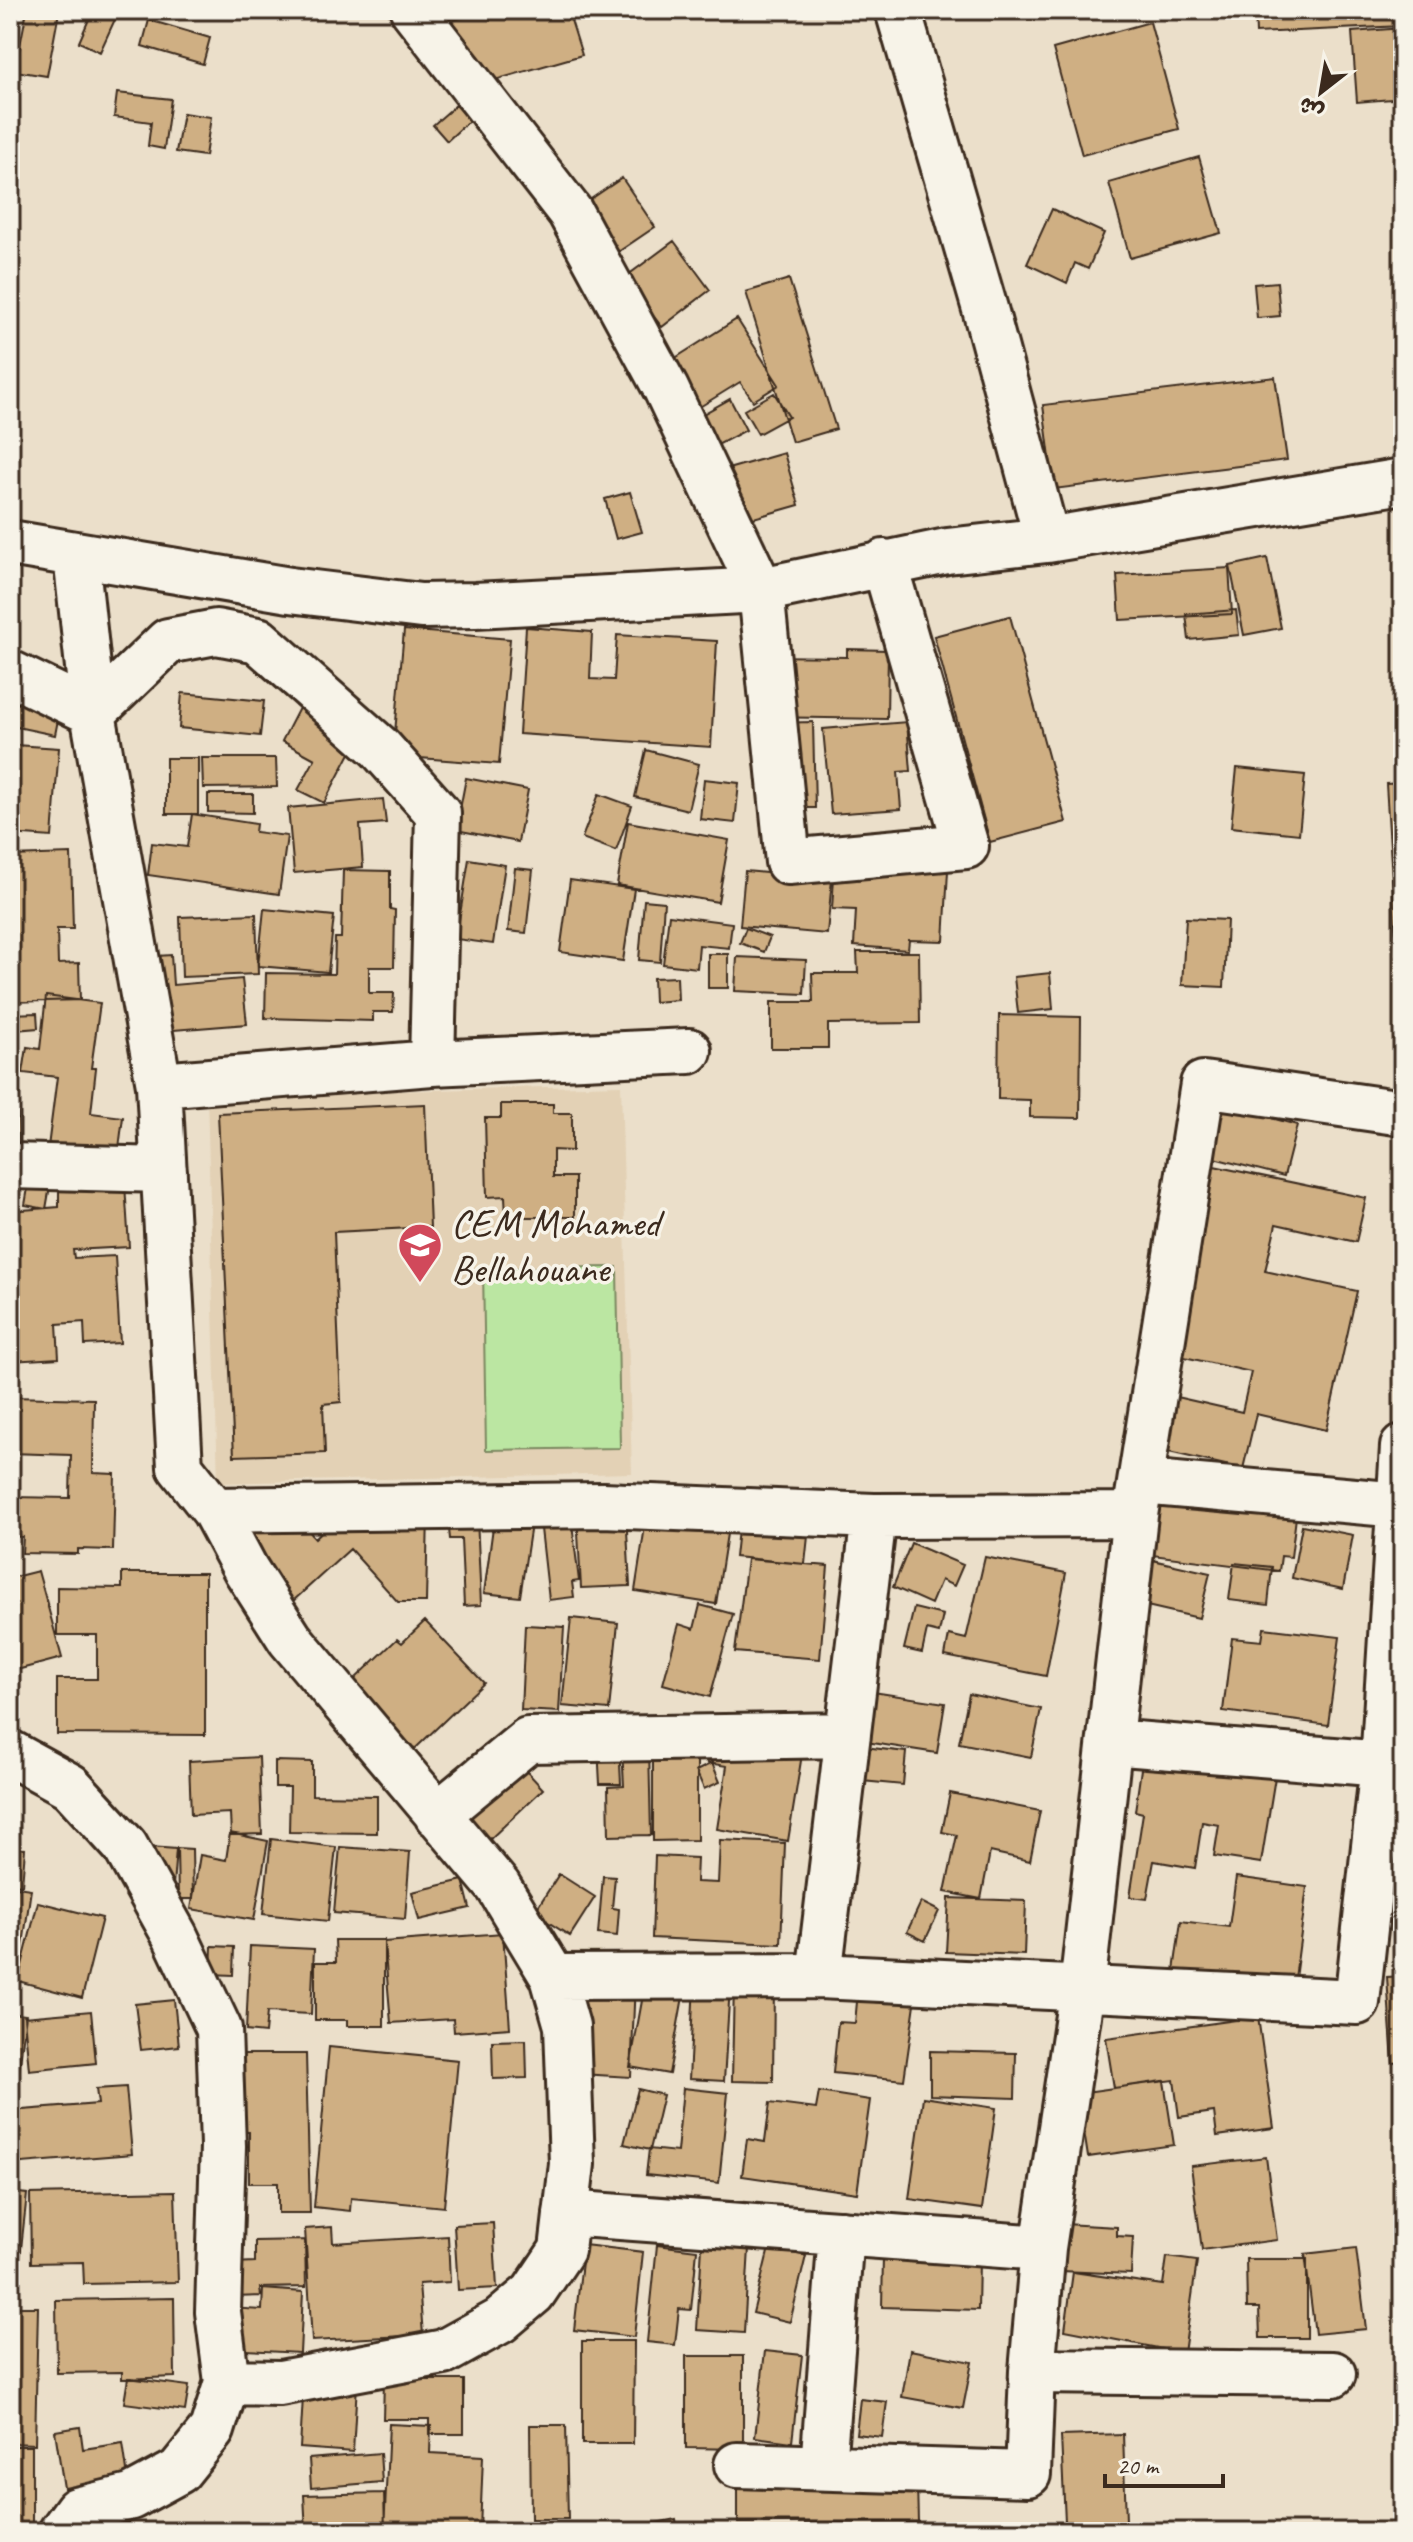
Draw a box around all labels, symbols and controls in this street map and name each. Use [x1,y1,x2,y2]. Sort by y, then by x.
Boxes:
north arrow [1281,52,1361,132]
text: ش [1294,90,1329,127]
place label: CEM Mohamed Bellahouane [451,1198,665,1294]
school or university icon: CEM Mohamed Bellahouane [396,1221,444,1284]
scale bar [1105,2438,1223,2488]
text: 20 m [1117,2451,1160,2481]

